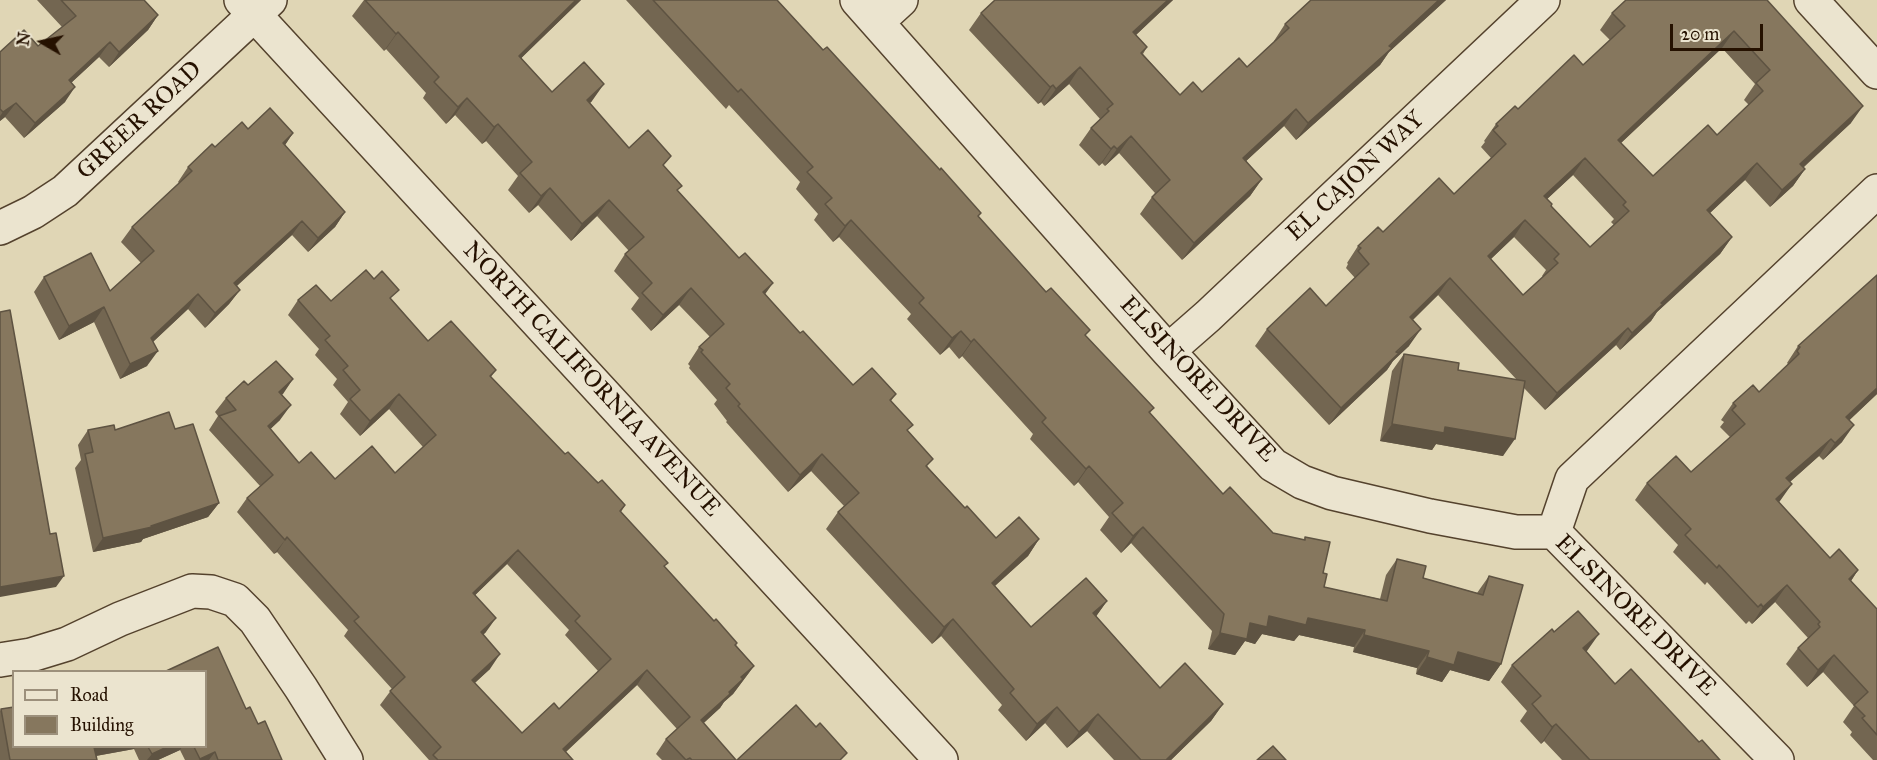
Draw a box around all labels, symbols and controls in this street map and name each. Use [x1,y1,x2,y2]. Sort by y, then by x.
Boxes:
north arrow [12,12,72,72]
scale bar [1673,12,1766,50]
text: 20 m [1681,23,1719,45]
text: N [13,31,34,47]
street label: GREER ROAD [72,56,208,186]
street label: EL CAJON WAY [1281,106,1431,248]
street label: NORTH CALIFORNIA AVENUE [456,237,726,523]
street label: ELSINORE DRIVE [1113,291,1281,469]
street label: ELSINORE DRIVE [1548,529,1722,703]
legend [12,670,207,748]
text: Road [70,684,108,706]
text: Building [70,714,133,736]

